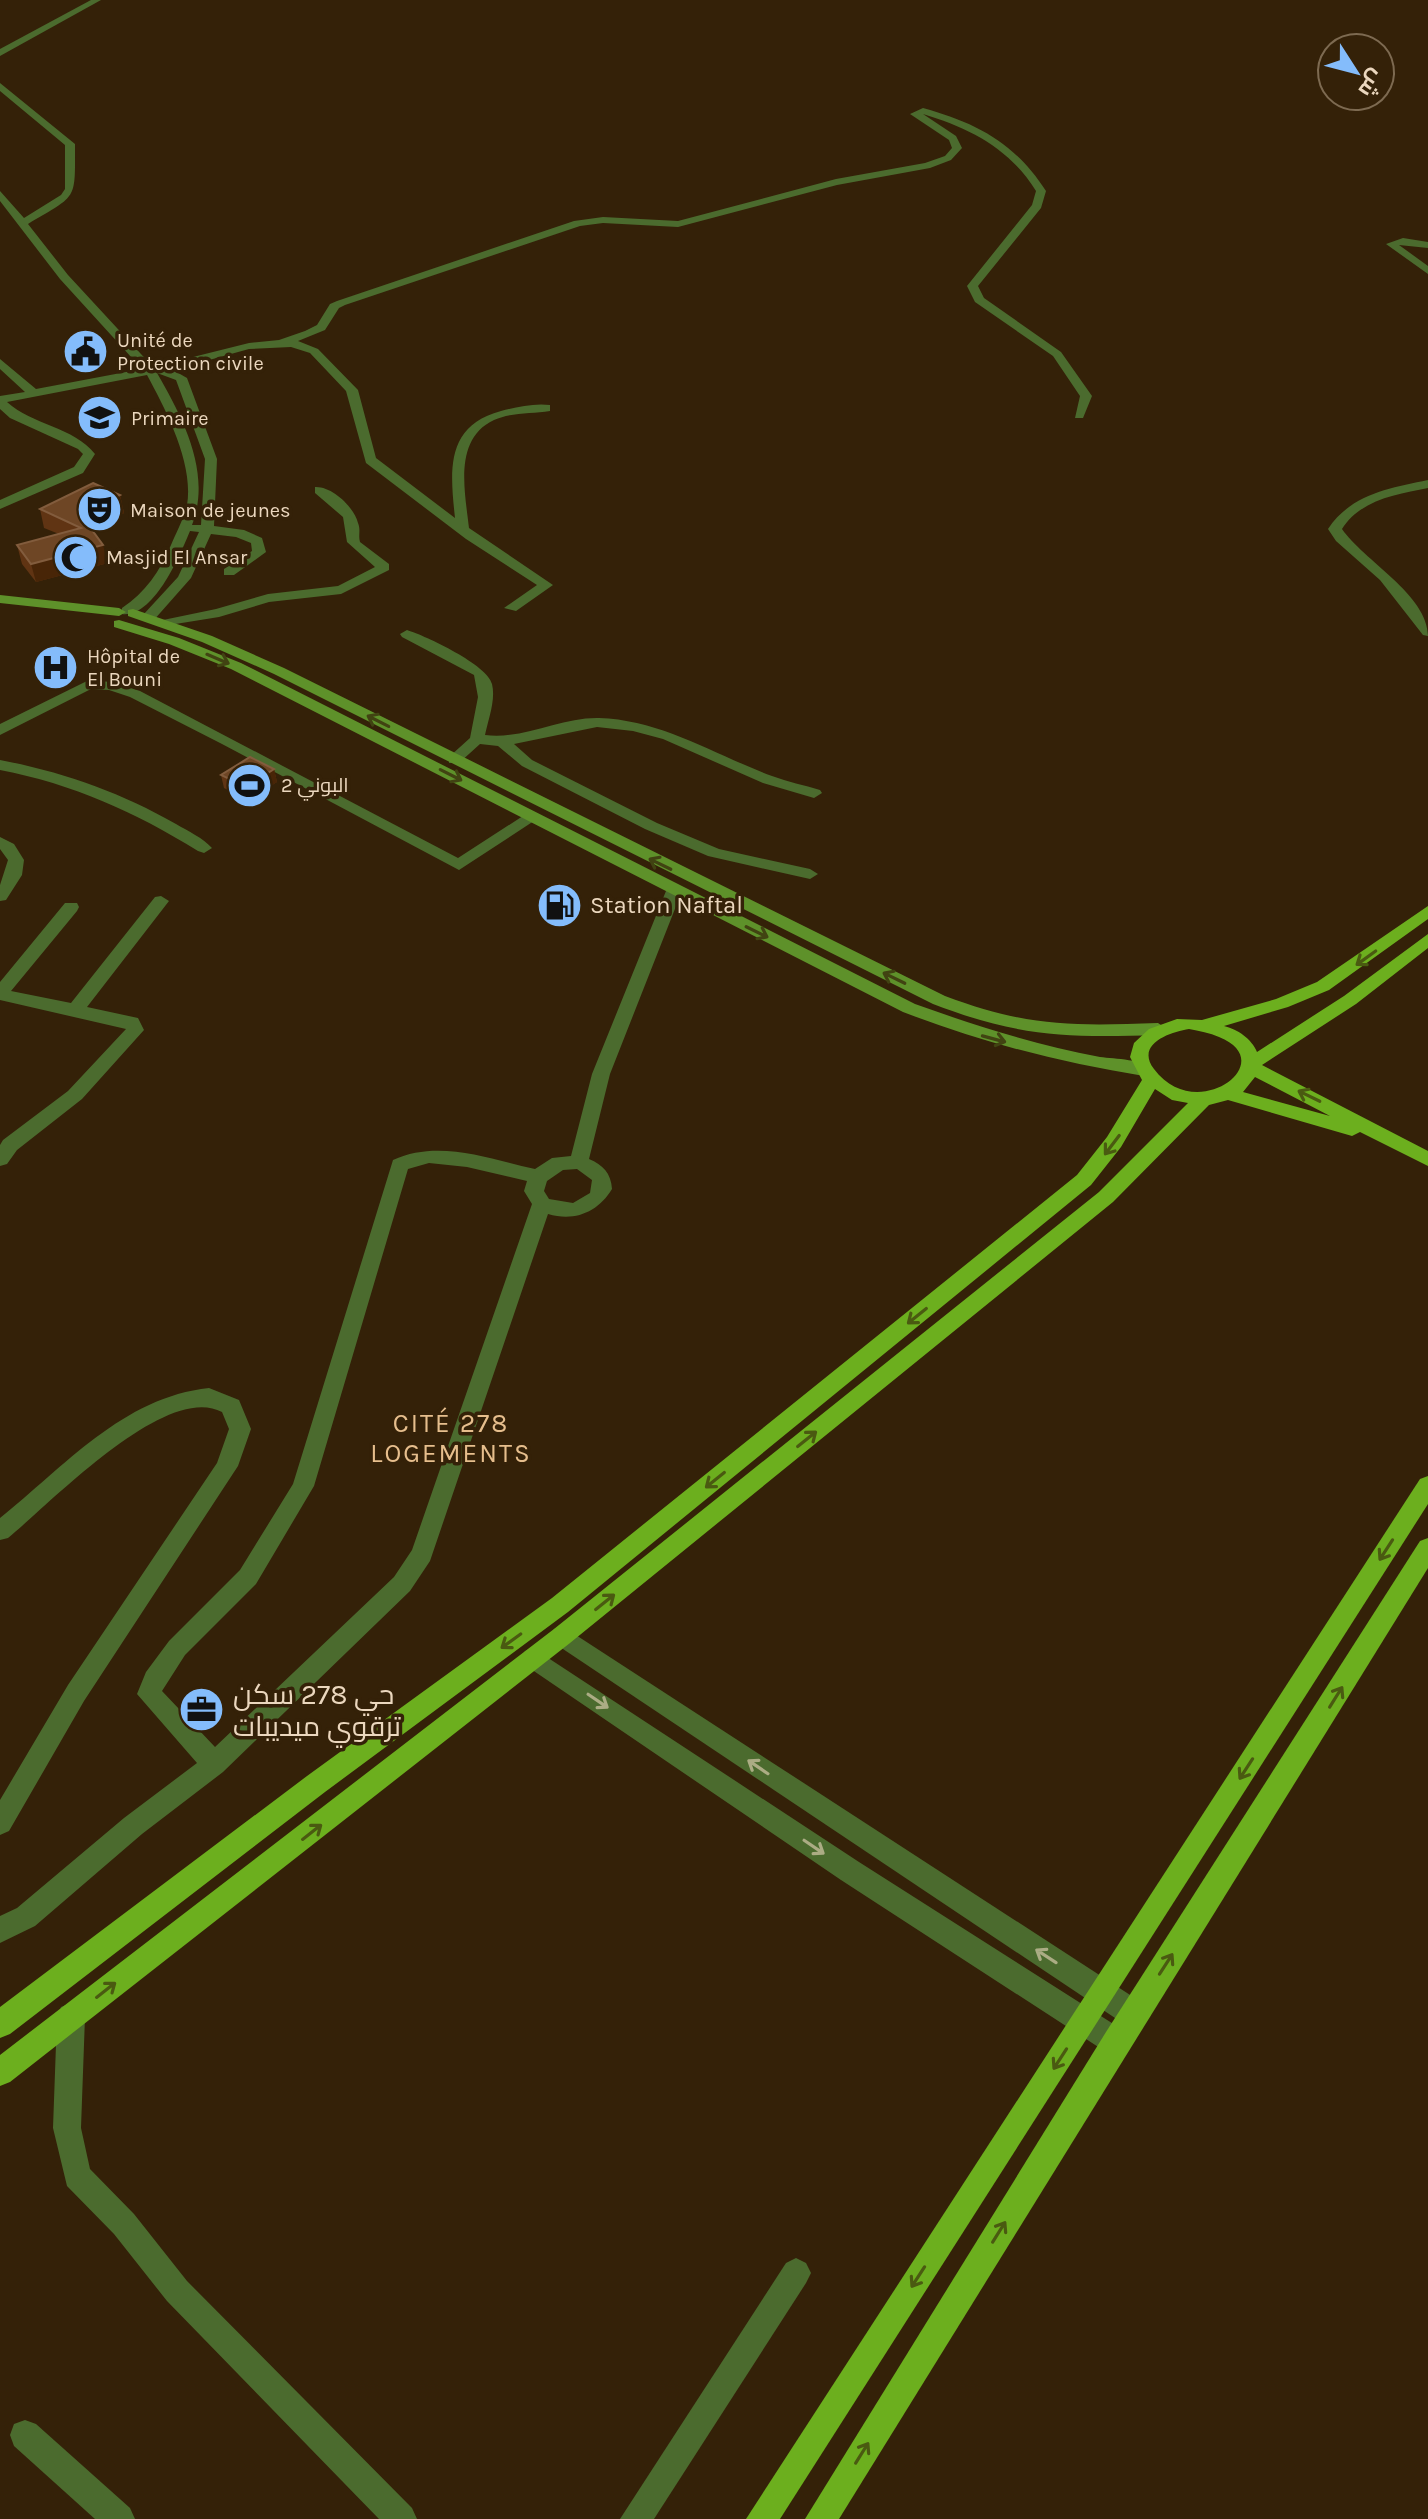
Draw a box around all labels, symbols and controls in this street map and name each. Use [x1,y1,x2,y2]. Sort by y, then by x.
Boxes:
north arrow [1316,32,1396,112]
text: ش [1353,64,1390,102]
public building icon: Unité de Protection civile [62,328,110,376]
place label: Unité de Protection civile [117,329,264,375]
school or university icon: Primaire [76,394,124,442]
place label: Primaire [131,407,208,430]
theatre icon: Maison de jeunes [75,486,123,534]
place label: Maison de jeunes [130,499,291,522]
mosque icon: Masjid El Ansar [51,533,99,581]
place label: Masjid El Ansar [106,546,248,569]
hospital icon: Hôpital de El Bouni [32,643,80,691]
place label: Hôpital de El Bouni [87,645,180,691]
one-way arrow [206,653,230,668]
one-way arrow [367,713,391,729]
sports icon: البوني 2 [226,761,274,809]
one-way arrow [439,768,463,783]
place label: البوني 2 [281,774,349,801]
one-way arrow [649,856,673,871]
fuel station icon: Station Naftal [535,881,583,929]
place label: Station Naftal [590,891,743,919]
one-way arrow [745,926,768,941]
one-way arrow [1355,950,1377,967]
one-way arrow [882,970,906,985]
one-way arrow [980,1032,1006,1047]
one-way arrow [1297,1087,1321,1103]
one-way arrow [1103,1134,1120,1155]
one-way arrow [907,1307,927,1325]
district label: CITÉ 278 LOGEMENTS [370,1407,532,1469]
one-way arrow [796,1430,817,1447]
one-way arrow [705,1471,725,1489]
one-way arrow [1378,1539,1395,1561]
one-way arrow [594,1593,615,1611]
one-way arrow [501,1632,522,1649]
place label: حي 278 سكن ترقوي ميديبات [233,1678,402,1748]
office icon: حي 278 سكن ترقوي ميديبات [178,1686,226,1734]
one-way arrow [1328,1686,1344,1709]
one-way arrow [586,1693,609,1709]
one-way arrow [748,1758,770,1775]
one-way arrow [1237,1758,1254,1780]
one-way arrow [301,1823,322,1840]
one-way arrow [802,1838,824,1855]
one-way arrow [1035,1947,1057,1964]
one-way arrow [1159,1953,1175,1976]
one-way arrow [95,1981,116,1998]
one-way arrow [1051,2047,1068,2069]
one-way arrow [991,2221,1007,2244]
one-way arrow [910,2265,926,2288]
one-way arrow [854,2442,870,2465]

